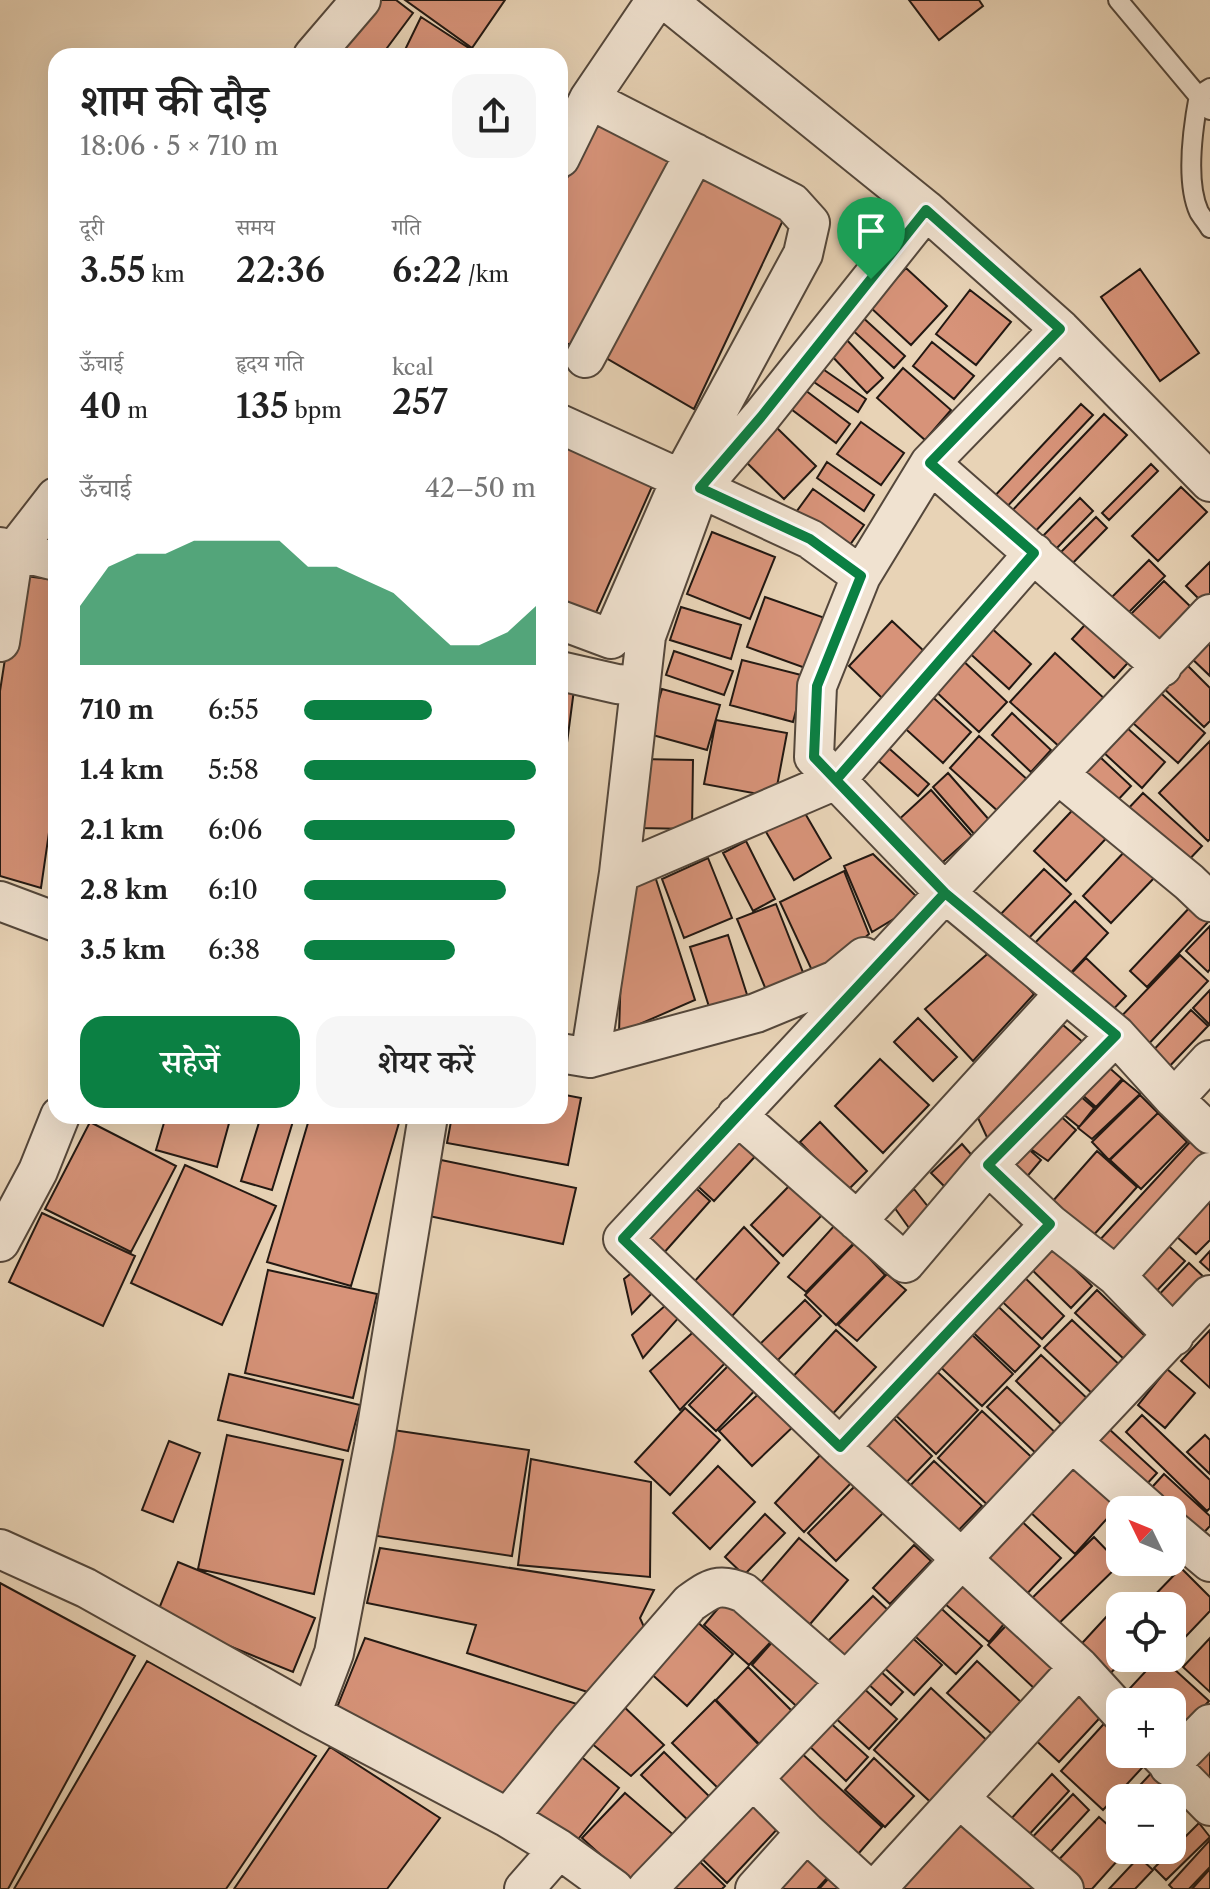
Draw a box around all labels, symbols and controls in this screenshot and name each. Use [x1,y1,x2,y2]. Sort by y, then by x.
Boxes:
text: शाम की दौड़ [80,73,268,127]
button: share [452,74,536,158]
text: 18:06 · 5 × 710 m [80,130,278,162]
pin [837,197,905,279]
icon: arrive [849,209,893,253]
text: दूरी [80,214,104,241]
text: समय [236,214,275,241]
text: गति [392,214,421,241]
text: 3.55 [80,249,146,291]
text: 22:36 [236,249,325,291]
text: 6:22 [392,249,462,291]
text: km [146,261,185,288]
text: /km [462,261,509,288]
text: ऊँचाई [80,350,123,377]
text: हृदय गति [236,350,304,377]
text: kcal [392,354,434,381]
text: 257 [392,381,448,423]
text: 40 [80,385,122,427]
text: 135 [236,385,289,427]
text: m [122,397,148,424]
text: bpm [289,397,342,424]
text: ऊँचाई [80,472,131,504]
text: 42–50 m [425,472,536,504]
text: 710 m [80,694,154,726]
text: 6:55 [208,694,259,726]
text: 1.4 km [80,754,164,786]
text: 5:58 [208,754,259,786]
text: 2.1 km [80,814,164,846]
text: 6:06 [208,814,262,846]
text: 2.8 km [80,874,168,906]
text: 6:10 [208,874,258,906]
text: 3.5 km [80,934,166,966]
text: 6:38 [208,934,260,966]
button: सहेजें [80,1016,300,1108]
button: शेयर करें [316,1016,536,1108]
north arrow [1106,1496,1186,1576]
map controls [1106,1496,1186,1864]
button: locate [1106,1592,1186,1672]
button: + [1106,1688,1186,1768]
button: − [1106,1784,1186,1864]

